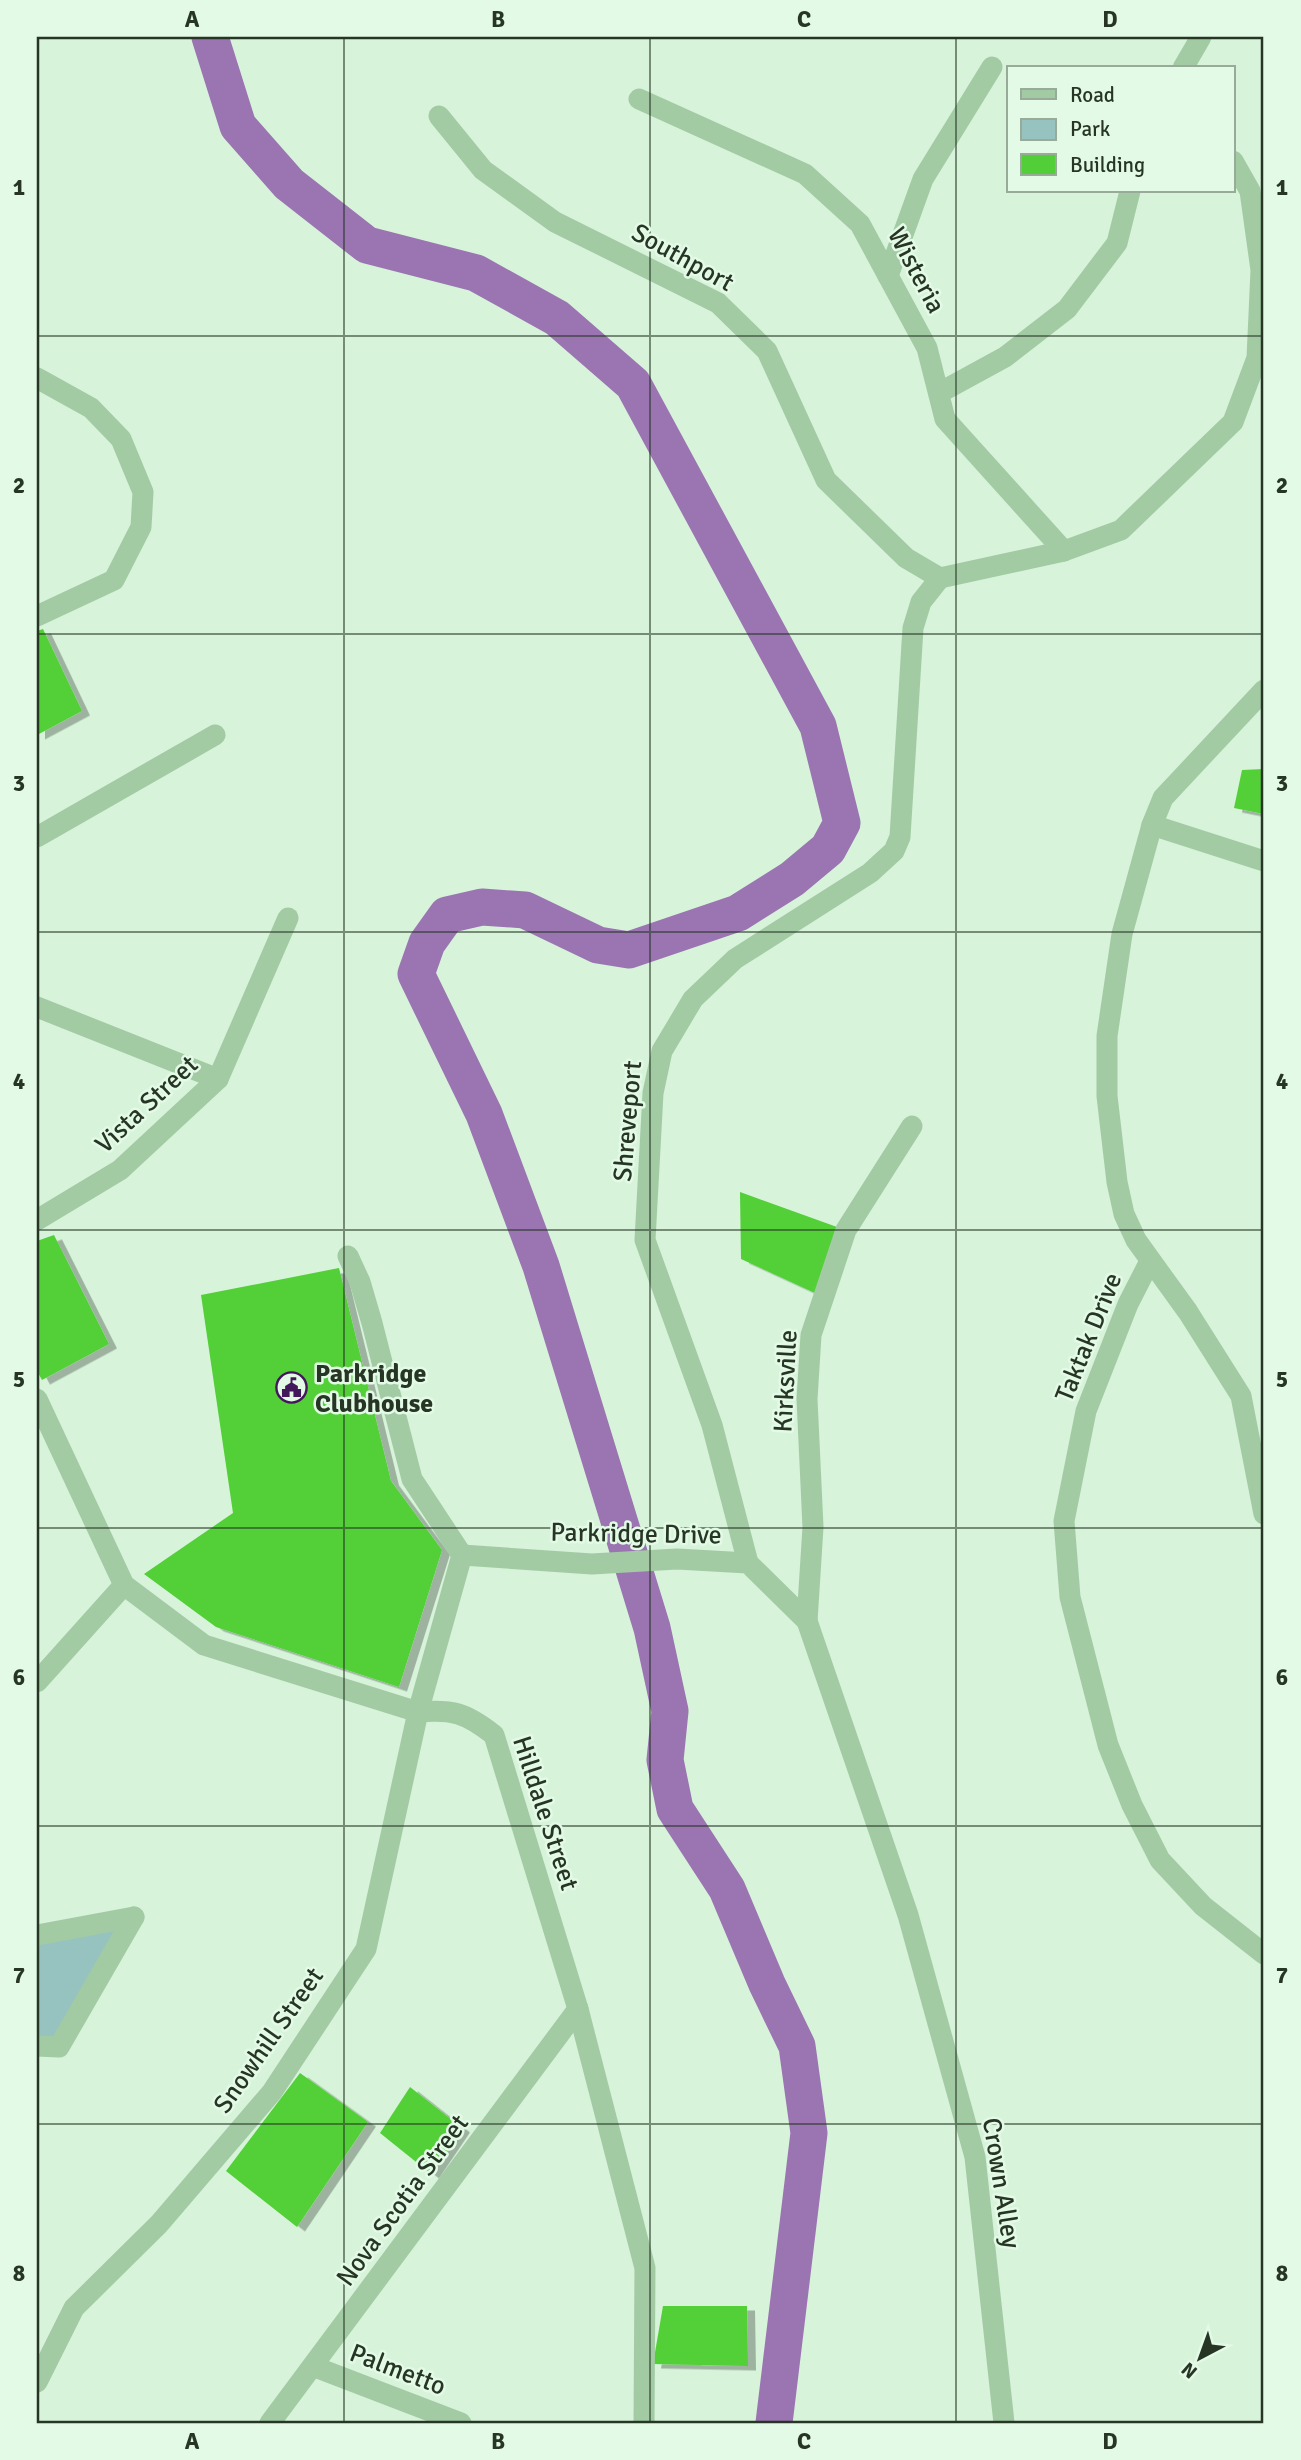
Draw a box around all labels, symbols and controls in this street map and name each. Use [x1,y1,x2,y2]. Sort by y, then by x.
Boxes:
text: A [185,5,200,34]
text: B [491,5,505,34]
text: C [797,5,811,34]
text: D [1102,5,1118,34]
legend [1007,66,1234,192]
text: Road [1070,82,1115,108]
text: Park [1070,116,1111,142]
text: Building [1070,152,1145,178]
text: 1 [13,173,25,202]
text: 1 [1276,173,1288,202]
street label: Southport [626,217,739,299]
street label: Wisteria [880,222,952,319]
text: 2 [13,471,25,500]
text: 2 [1276,471,1288,500]
text: 3 [13,769,25,798]
text: 3 [1276,769,1288,798]
street label: Vista Street [89,1049,205,1160]
street label: Shreveport [607,1059,649,1183]
text: 4 [13,1067,25,1096]
text: 4 [1276,1067,1288,1096]
street label: Taktak Drive [1049,1268,1129,1407]
street label: Kirksville [767,1329,805,1433]
place label: Parkridge Clubhouse [315,1358,433,1420]
text: 5 [13,1365,25,1394]
text: 5 [1276,1365,1288,1394]
public building icon: Parkridge Clubhouse [275,1371,309,1405]
street label: Parkridge Drive [550,1517,722,1551]
text: 6 [13,1663,25,1692]
text: 6 [1276,1663,1288,1692]
street label: Hilldale Street [505,1732,585,1894]
text: 7 [13,1961,25,1990]
text: 7 [1276,1961,1288,1990]
street label: Snowhill Street [207,1962,331,2120]
street label: Nova Scotia Street [330,2108,476,2293]
street label: Crown Alley [975,2115,1027,2251]
text: 8 [13,2259,25,2288]
text: 8 [1276,2259,1288,2288]
north arrow [1164,2324,1234,2394]
street label: Palmetto [345,2337,450,2403]
text: N [1177,2357,1202,2383]
text: A [185,2427,200,2456]
text: B [491,2427,505,2456]
text: C [797,2427,811,2456]
text: D [1102,2427,1118,2456]

